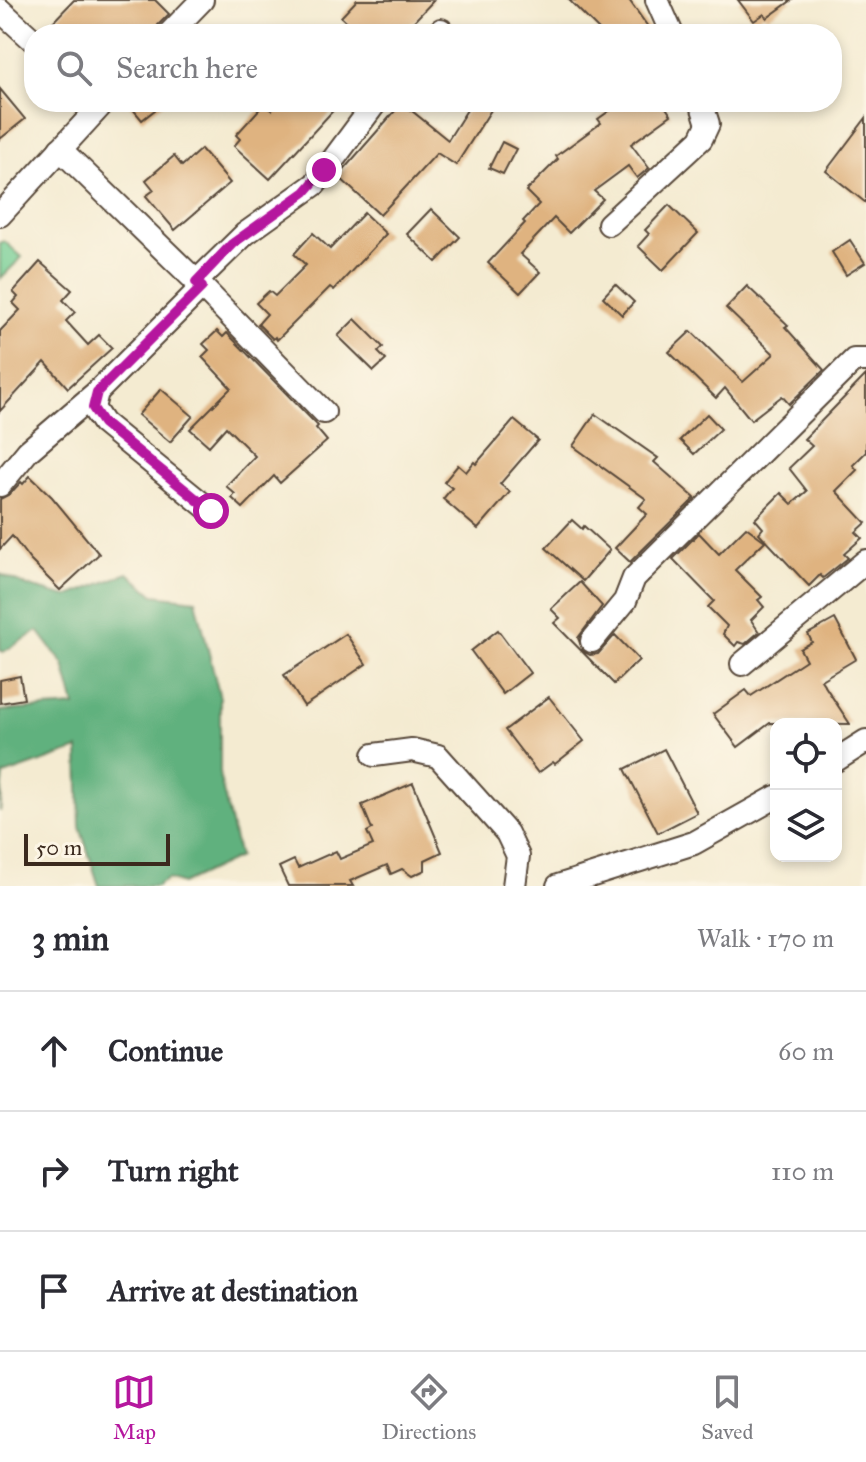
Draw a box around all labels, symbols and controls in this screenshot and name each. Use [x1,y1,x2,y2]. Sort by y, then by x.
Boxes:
search box [24,24,842,112]
icon: search [52,46,96,90]
text: Search here [116,50,258,86]
route end [306,152,342,188]
route start [193,493,229,529]
map controls [770,718,842,862]
button: locate [770,718,842,790]
button: layers [770,790,842,862]
scale bar [24,830,170,866]
text: 50 m [36,834,82,861]
text: 3 min [32,918,109,959]
text: Walk · 170 m [697,922,834,954]
icon: ahead [32,1029,76,1073]
text: Continue [108,1033,223,1069]
text: 60 m [778,1035,834,1067]
icon: right [32,1149,76,1193]
text: Turn right [108,1153,239,1189]
text: 110 m [771,1155,834,1187]
icon: arrive [32,1269,76,1313]
text: Arrive at destination [108,1273,358,1309]
tab: Map [112,1370,156,1445]
tab: Directions [381,1370,476,1445]
tab: Saved [701,1370,753,1445]

